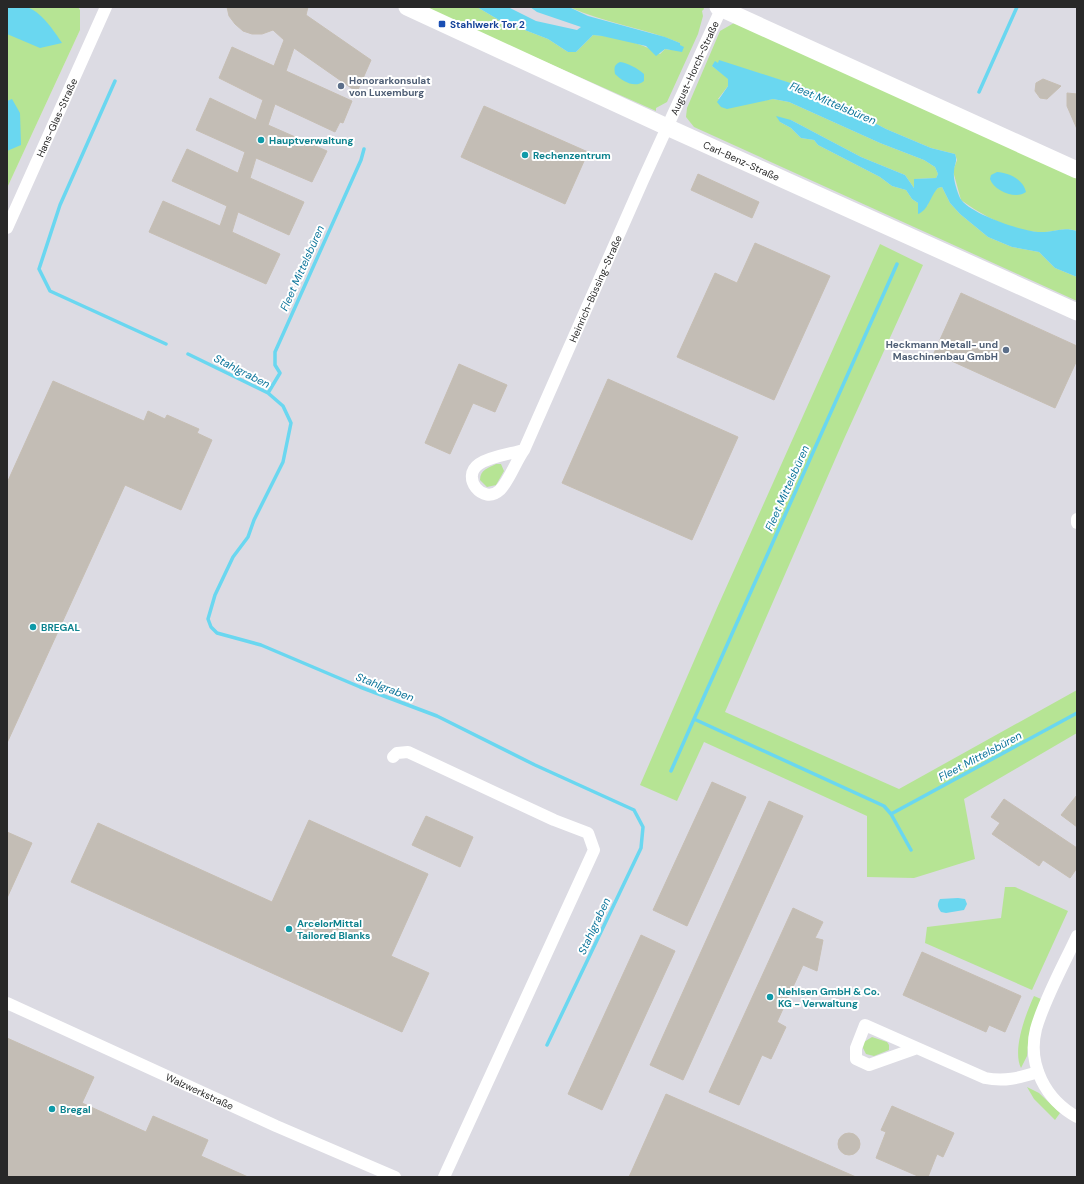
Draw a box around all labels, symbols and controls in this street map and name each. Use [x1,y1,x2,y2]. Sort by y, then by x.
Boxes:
place label: Stahlwerk Tor 2 [450,18,525,31]
street label: August-Horch-Straße [667,18,721,117]
marker: Stahlwerk Tor 2 [437,19,447,29]
place label: Honorarkonsulat von Luxemburg [349,74,430,99]
street label: Hans-Glas-Straße [33,76,80,159]
water label: Fleet Mittelsbüren [788,79,878,127]
marker: Honorarkonsulat von Luxemburg [336,81,346,91]
place label: Hauptverwaltung [269,134,353,147]
marker: Hauptverwaltung [256,135,266,145]
street label: Carl-Benz-Straße [701,138,782,184]
place label: Rechenzentrum [533,149,611,162]
marker: Rechenzentrum [520,150,530,160]
water label: Fleet Mittelsbüren [277,223,327,313]
street label: Heinrich-Büssing-Straße [566,233,625,344]
place label: Heckmann Metall- und Maschinenbau GmbH [886,338,998,363]
marker: Heckmann Metall- und Maschinenbau GmbH [1001,345,1011,355]
water label: Stahlgraben [212,351,272,391]
water label: Fleet Mittelsbüren [762,443,812,533]
place label: BREGAL [41,621,80,634]
marker: BREGAL [28,622,38,632]
water label: Stahlgraben [354,670,416,704]
water label: Fleet Mittelsbüren [936,728,1024,784]
water label: Stahlgraben [575,895,613,957]
place label: ArcelorMittal Tailored Blanks [297,917,370,942]
marker: ArcelorMittal Tailored Blanks [284,924,294,934]
place label: Nehlsen GmbH & Co. KG - Verwaltung [778,985,880,1010]
marker: Nehlsen GmbH & Co. KG - Verwaltung [765,992,775,1002]
street label: Walzwerkstraße [164,1070,236,1112]
place label: Bregal [60,1103,91,1116]
marker: Bregal [47,1104,57,1114]

